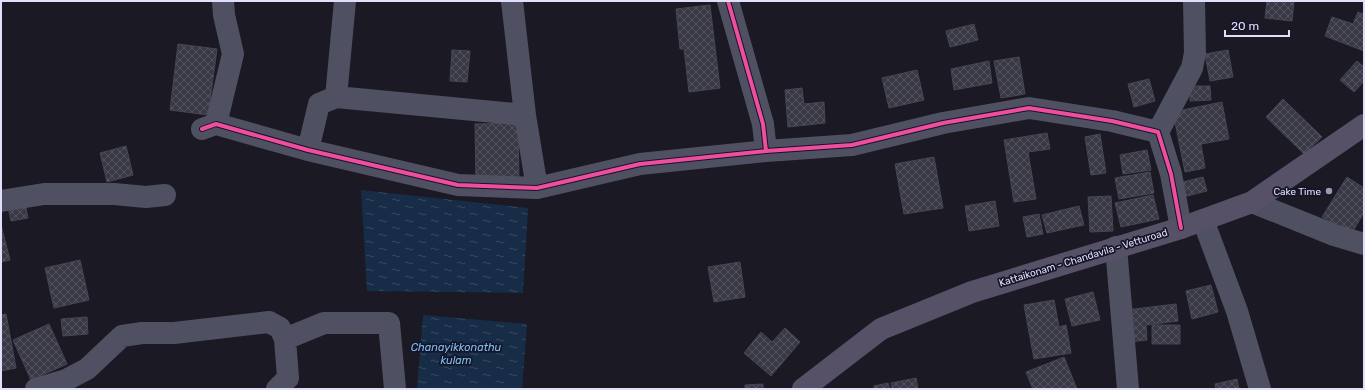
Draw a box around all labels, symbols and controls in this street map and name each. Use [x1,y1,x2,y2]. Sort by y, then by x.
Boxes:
scale bar [1225,12,1289,38]
text: 20 m [1231,19,1259,33]
place label: Cake Time [1273,186,1321,198]
marker: Cake Time [1324,186,1334,196]
street label: Kattaikonam - Chandavila - Vetturoad [998,227,1169,289]
water label: Chanayikkonathu kulam [411,341,502,367]

